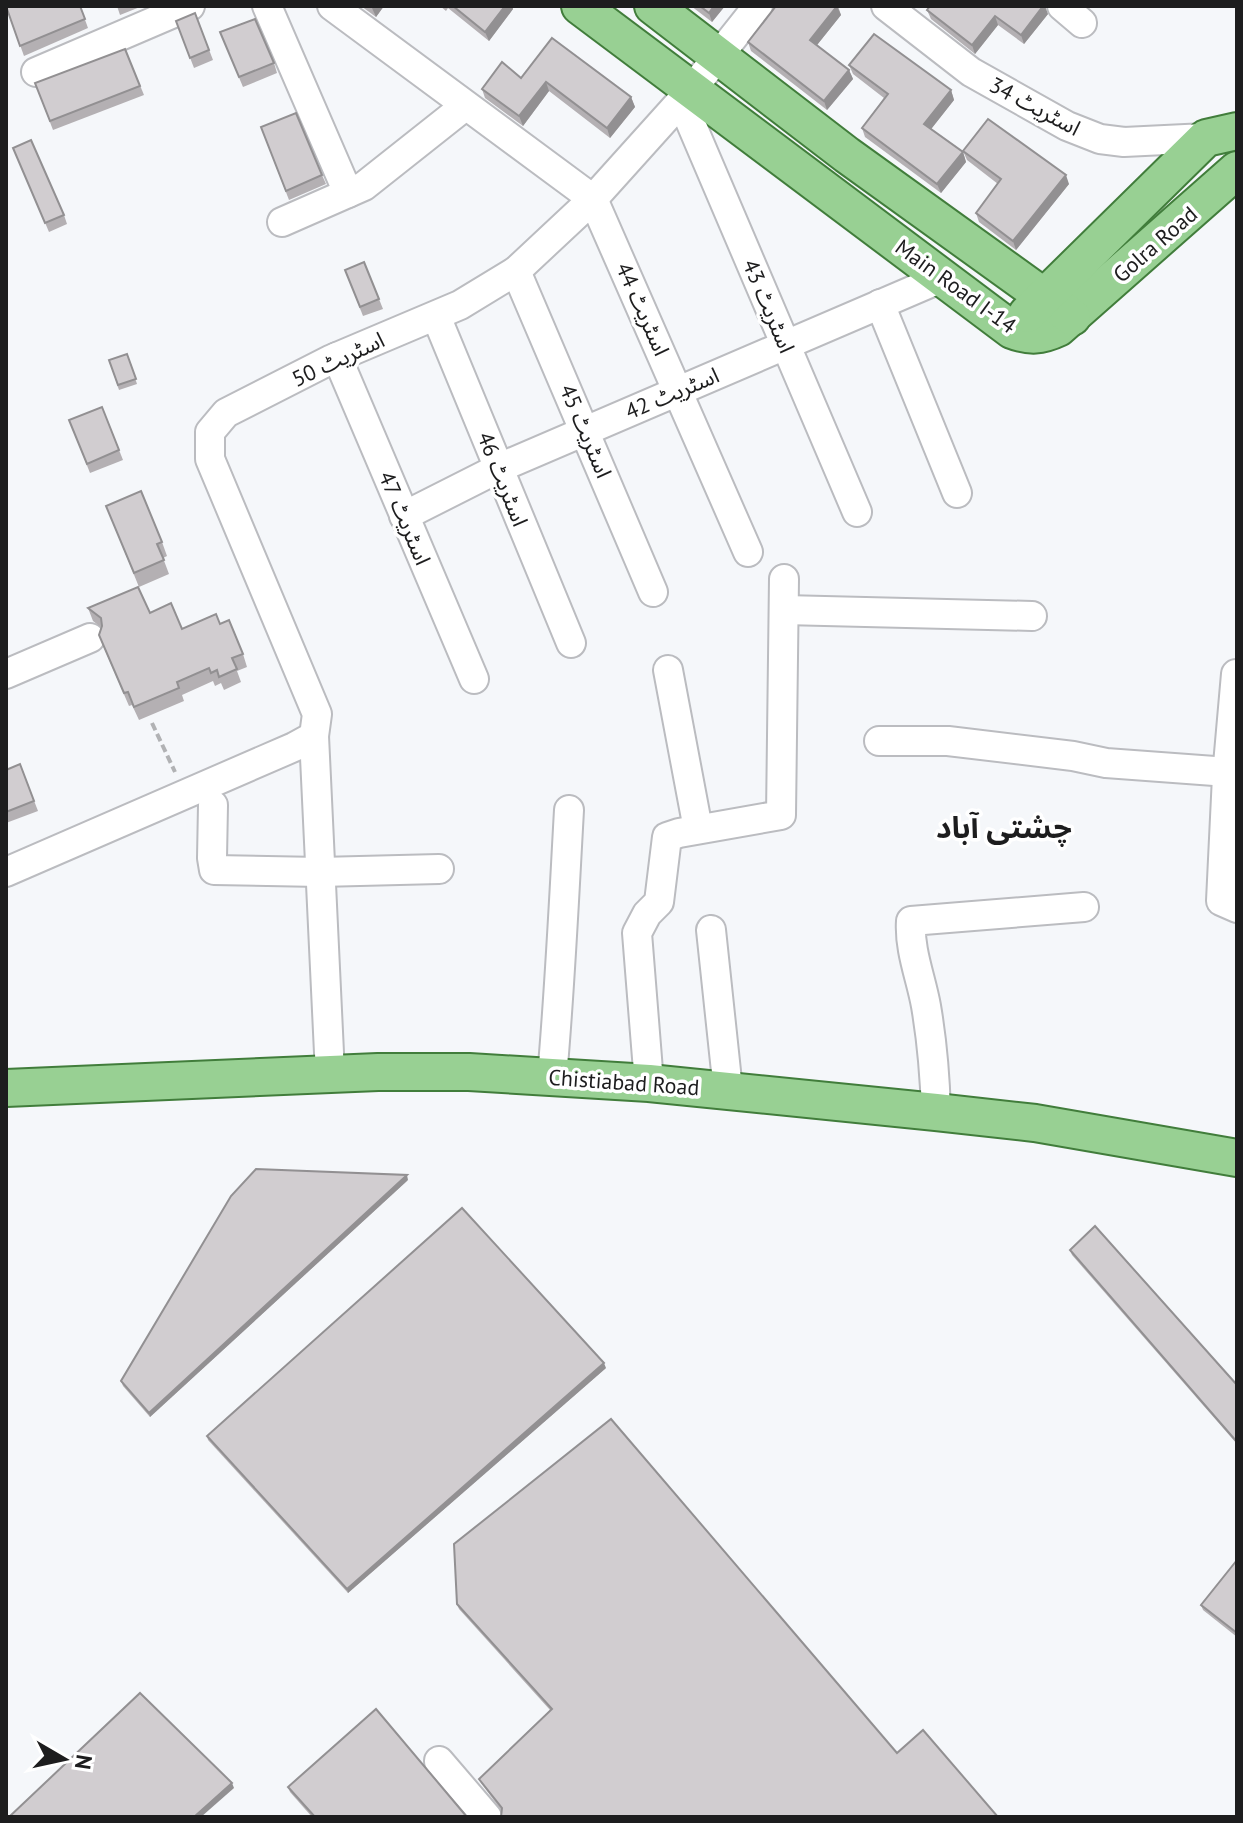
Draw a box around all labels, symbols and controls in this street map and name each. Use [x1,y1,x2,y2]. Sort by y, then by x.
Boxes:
street label: اسٹریٹ 34 [985,70,1085,142]
street label: Golra Road [1107,200,1203,288]
street label: Main Road I-14 [890,233,1022,339]
street label: اسٹریٹ 43 [737,255,801,357]
street label: اسٹریٹ 44 [610,258,676,360]
street label: اسٹریٹ 50 [287,325,389,393]
street label: اسٹریٹ 42 [621,361,723,425]
street label: اسٹریٹ 45 [554,380,618,482]
street label: اسٹریٹ 46 [471,428,535,530]
street label: اسٹریٹ 47 [373,467,437,569]
district label: چشتی آباد [936,807,1072,847]
street label: Chistiabad Road [548,1063,700,1101]
north arrow [24,1719,104,1799]
text: N [69,1753,99,1771]

